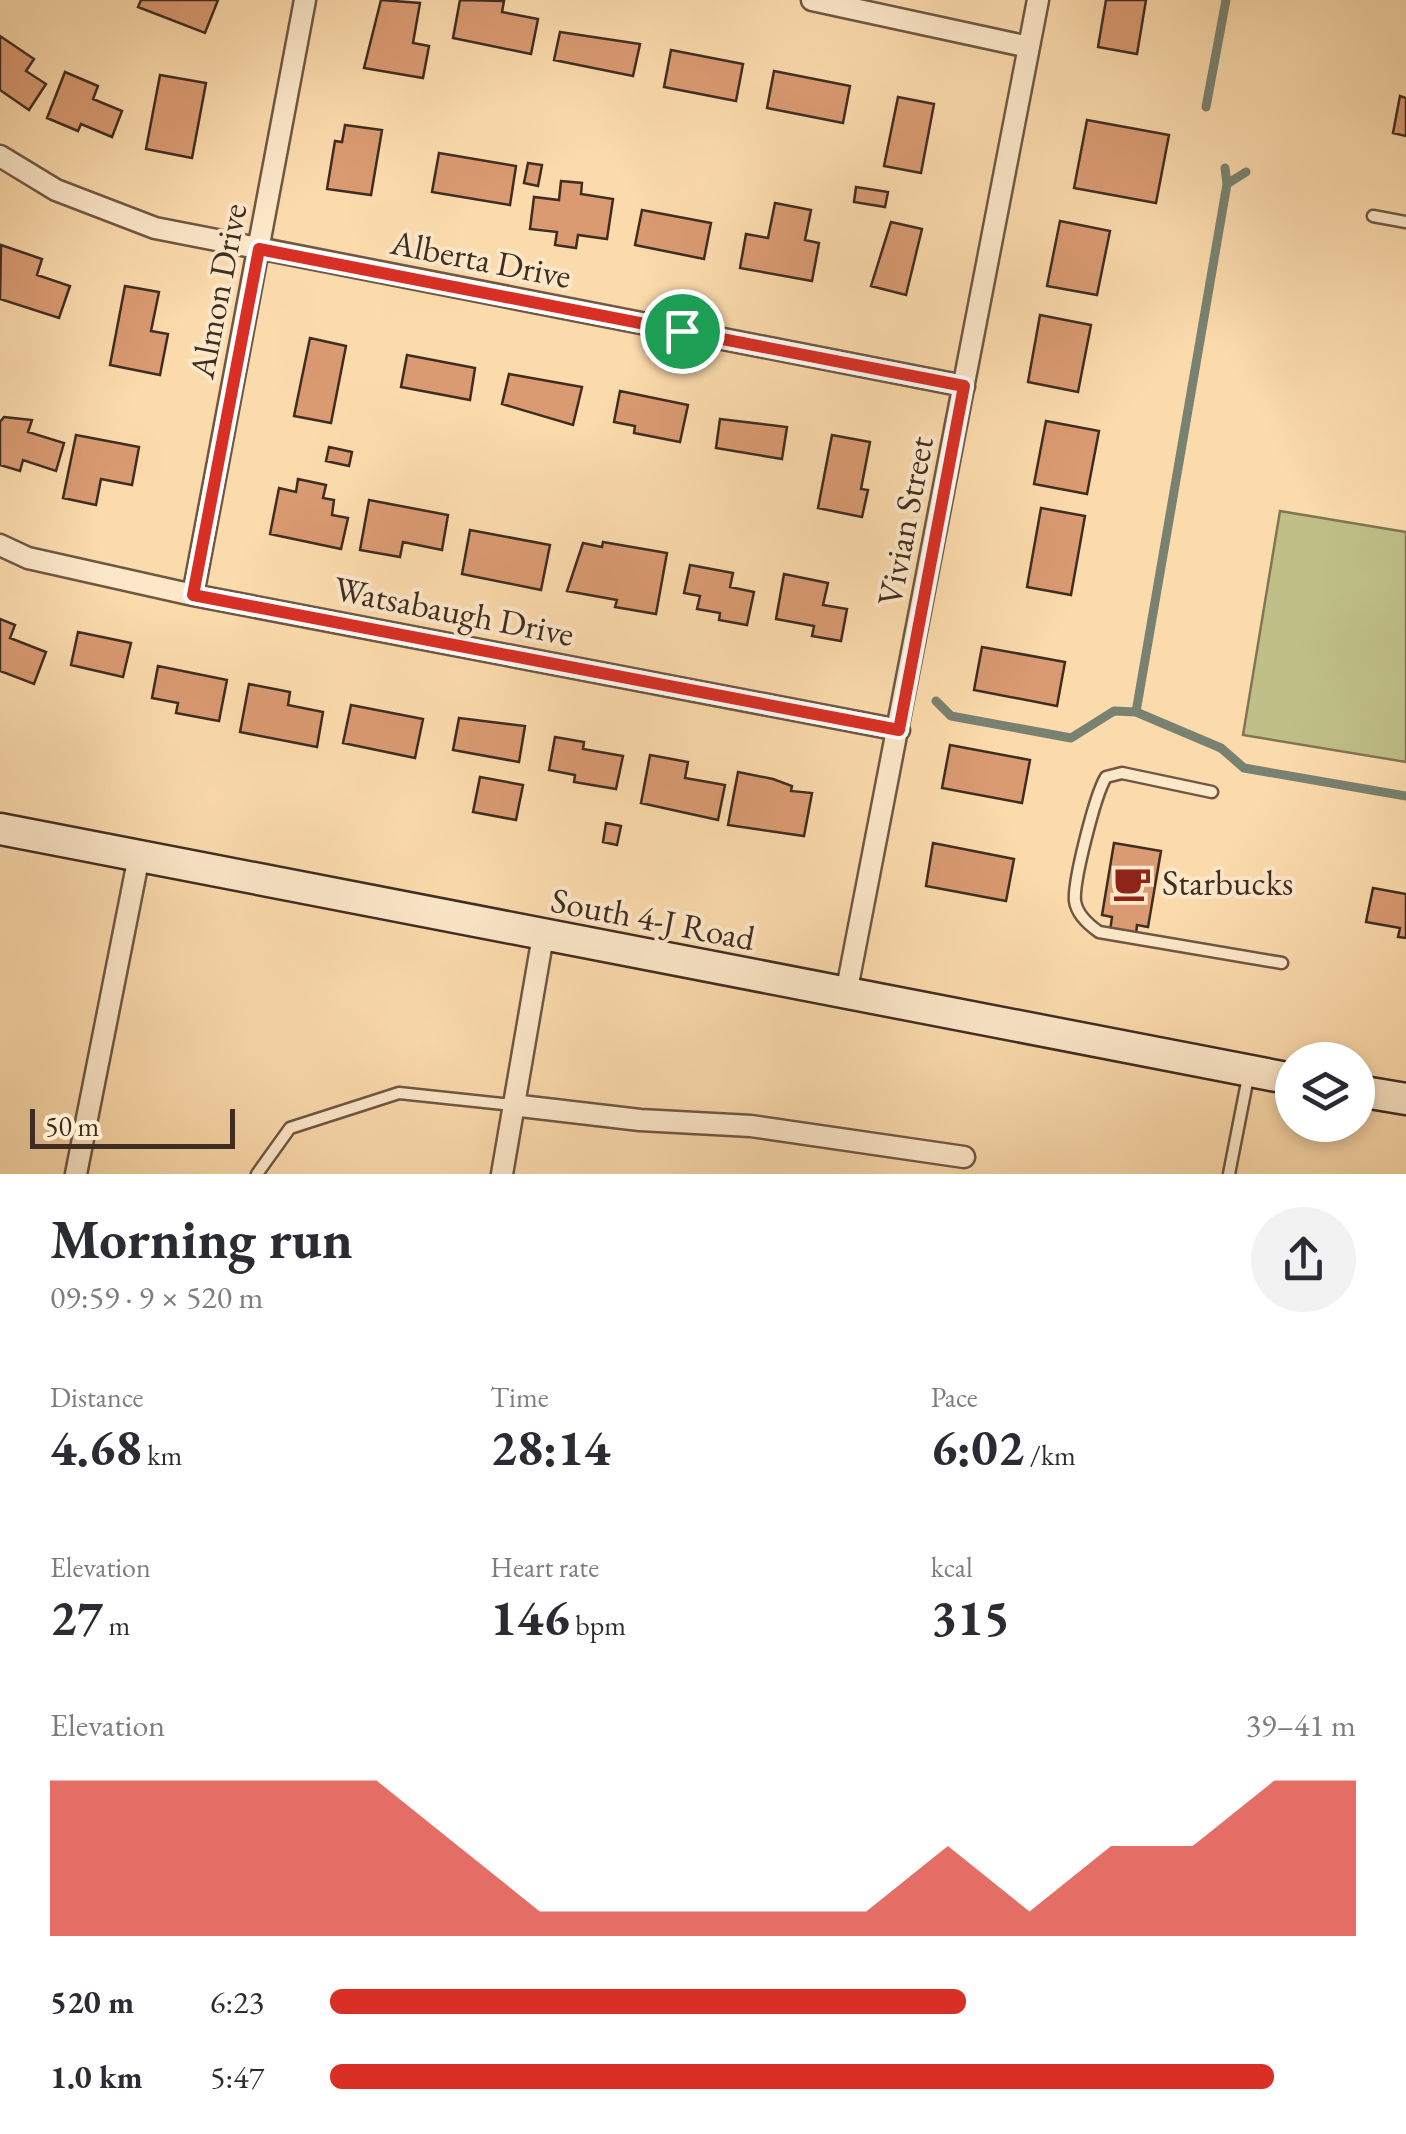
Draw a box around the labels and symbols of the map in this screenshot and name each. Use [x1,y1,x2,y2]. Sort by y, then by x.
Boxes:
street label: Almon Drive [178,200,257,383]
street label: Alberta Drive [386,219,575,298]
pin [640,289,725,374]
street label: Vivian Street [866,432,943,609]
street label: Watsabaugh Drive [330,565,578,656]
place label: Starbucks [1162,860,1293,905]
cafe icon: Starbucks [1111,862,1153,904]
street label: South 4-J Road [547,877,759,960]
scale bar [30,1104,235,1148]

